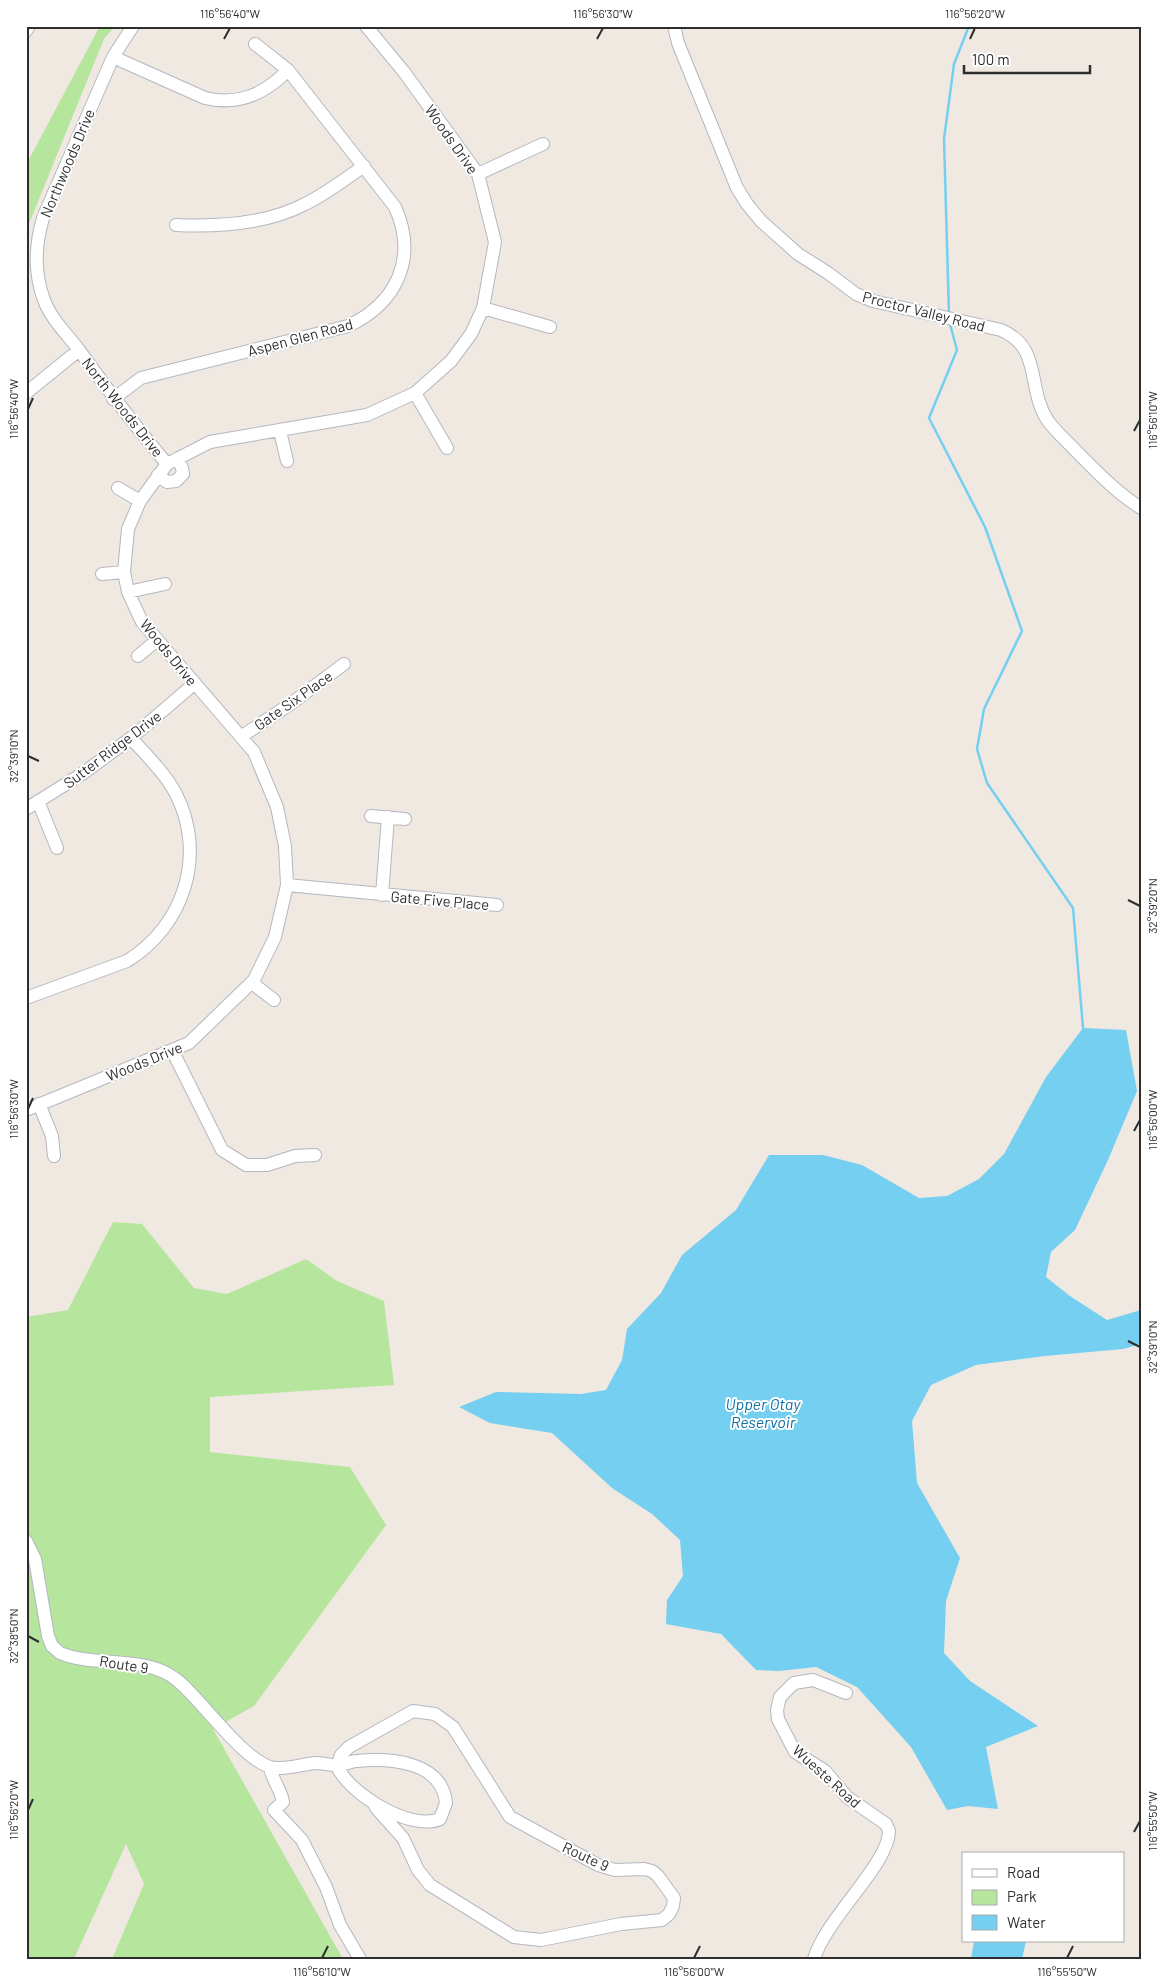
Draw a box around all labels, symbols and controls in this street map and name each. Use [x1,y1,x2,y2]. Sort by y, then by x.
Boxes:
text: 116°56'40"W [200,6,261,20]
text: 116°56'30"W [573,6,633,20]
text: 116°56'20"W [945,6,1005,20]
scale bar [964,42,1091,74]
text: 100 m [972,50,1010,68]
street label: Woods Drive [422,101,482,177]
street label: Northwoods Drive [36,106,98,220]
street label: Proctor Valley Road [861,287,987,335]
street label: Aspen Glen Road [245,314,355,360]
street label: North Woods Drive [79,354,167,460]
text: 116°56'40"W [6,378,20,439]
text: 116°56'10"W [1145,391,1159,449]
street label: Woods Drive [137,615,201,689]
street label: Gate Six Place [250,666,336,734]
street label: Sutter Ridge Drive [60,706,164,792]
text: 32°39'10"N [6,729,20,783]
text: 32°39'20"N [1145,878,1159,934]
street label: Gate Five Place [390,887,490,913]
street label: Woods Drive [103,1038,185,1084]
text: 116°56'30"W [6,1079,20,1139]
text: 116°56'00"W [1145,1089,1159,1150]
text: 32°39'10"N [1145,1320,1159,1374]
water label: Upper Otay Reservoir [726,1394,801,1431]
text: 32°38'50"N [6,1608,20,1664]
street label: Route 9 [98,1651,150,1677]
street label: Wueste Road [789,1741,865,1811]
text: 116°56'20"W [6,1780,20,1840]
text: 116°55'50"W [1145,1791,1159,1851]
street label: Route 9 [560,1837,612,1875]
legend [962,1852,1124,1942]
text: Road [1007,1863,1040,1881]
text: Park [1007,1887,1037,1905]
text: Water [1007,1913,1046,1931]
text: 116°56'10"W [293,1964,351,1978]
text: 116°56'00"W [664,1964,725,1978]
text: 116°55'50"W [1037,1964,1097,1978]

